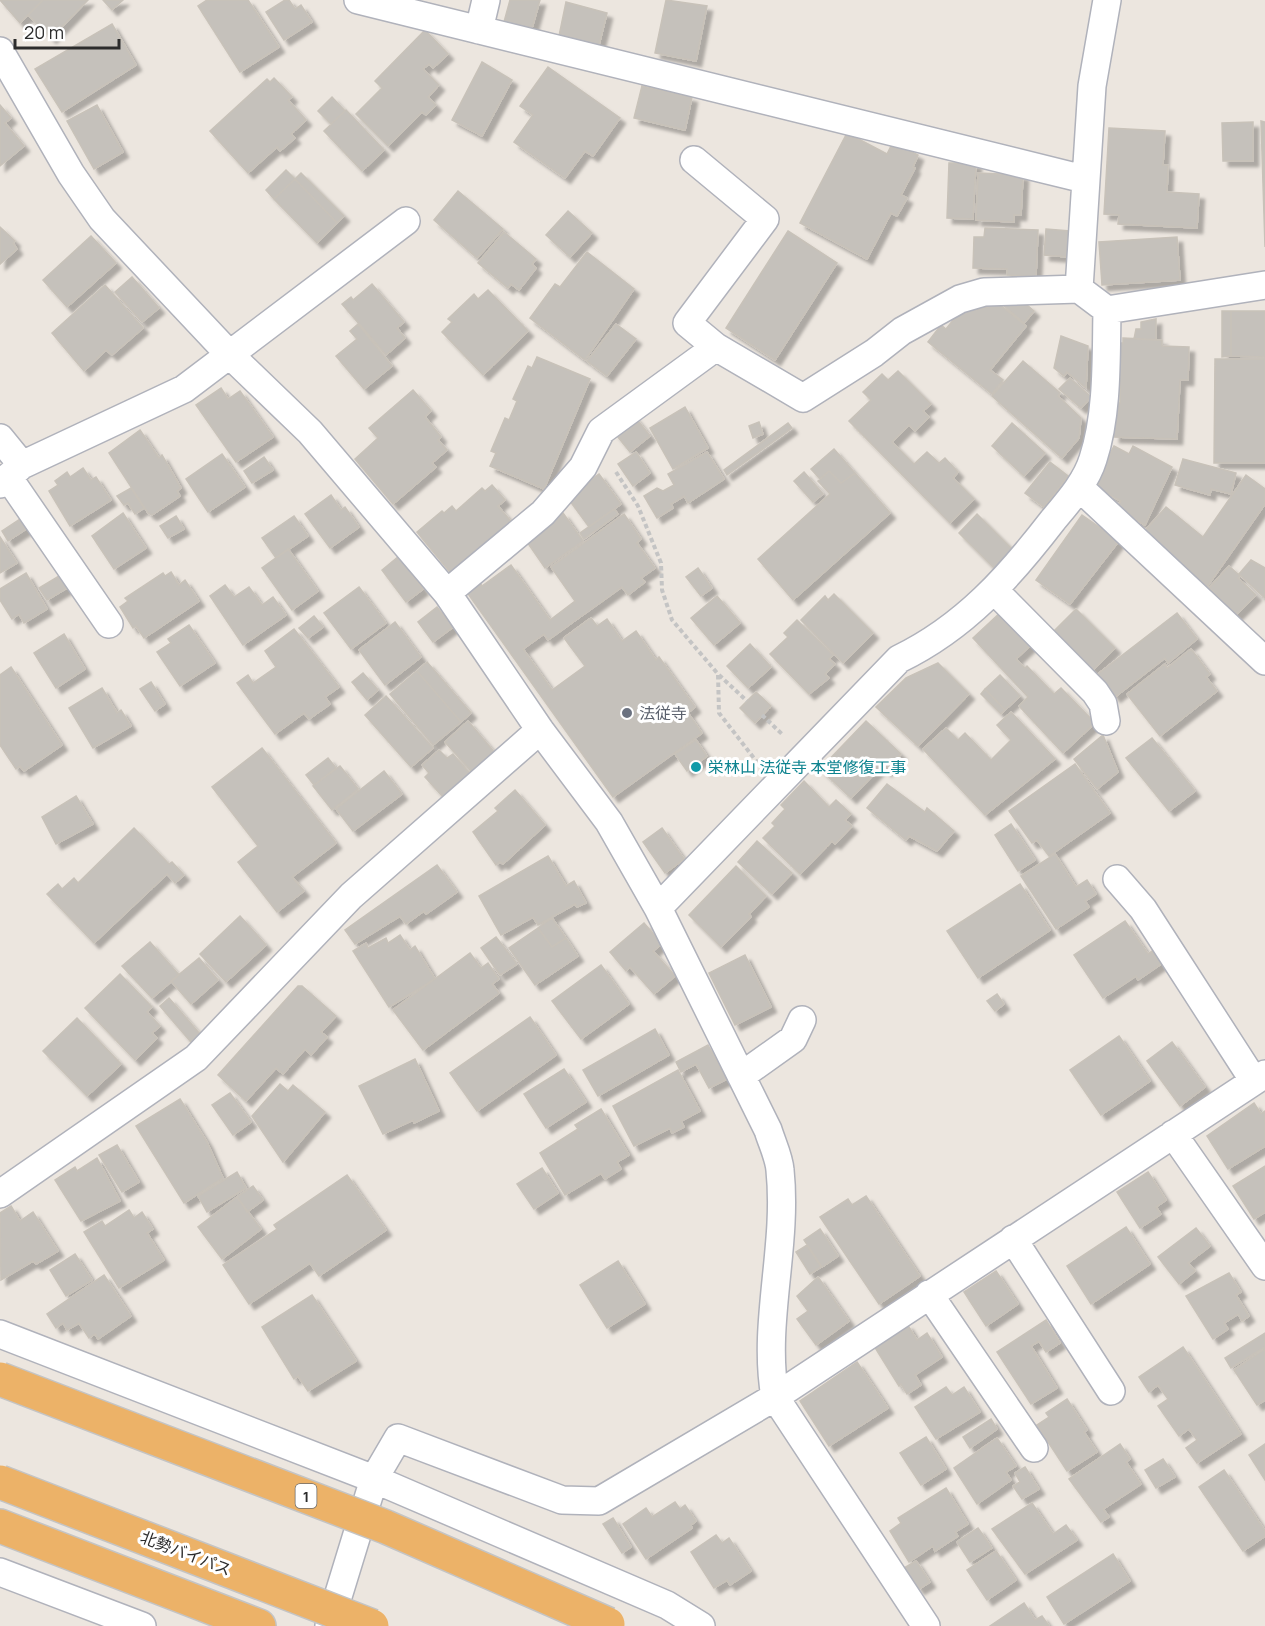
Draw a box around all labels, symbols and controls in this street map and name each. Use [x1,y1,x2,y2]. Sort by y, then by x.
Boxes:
scale bar [15,12,118,50]
text: 20 m [24,20,64,44]
place label: 法従寺 [639,702,687,724]
marker: 法従寺 [620,706,634,720]
place label: 栄林山 法従寺 本堂修復工事 [708,756,906,778]
marker: 栄林山 法従寺 本堂修復工事 [689,760,703,774]
road number: 1 [296,1484,316,1508]
street label: 北勢バイパス [137,1526,235,1580]

